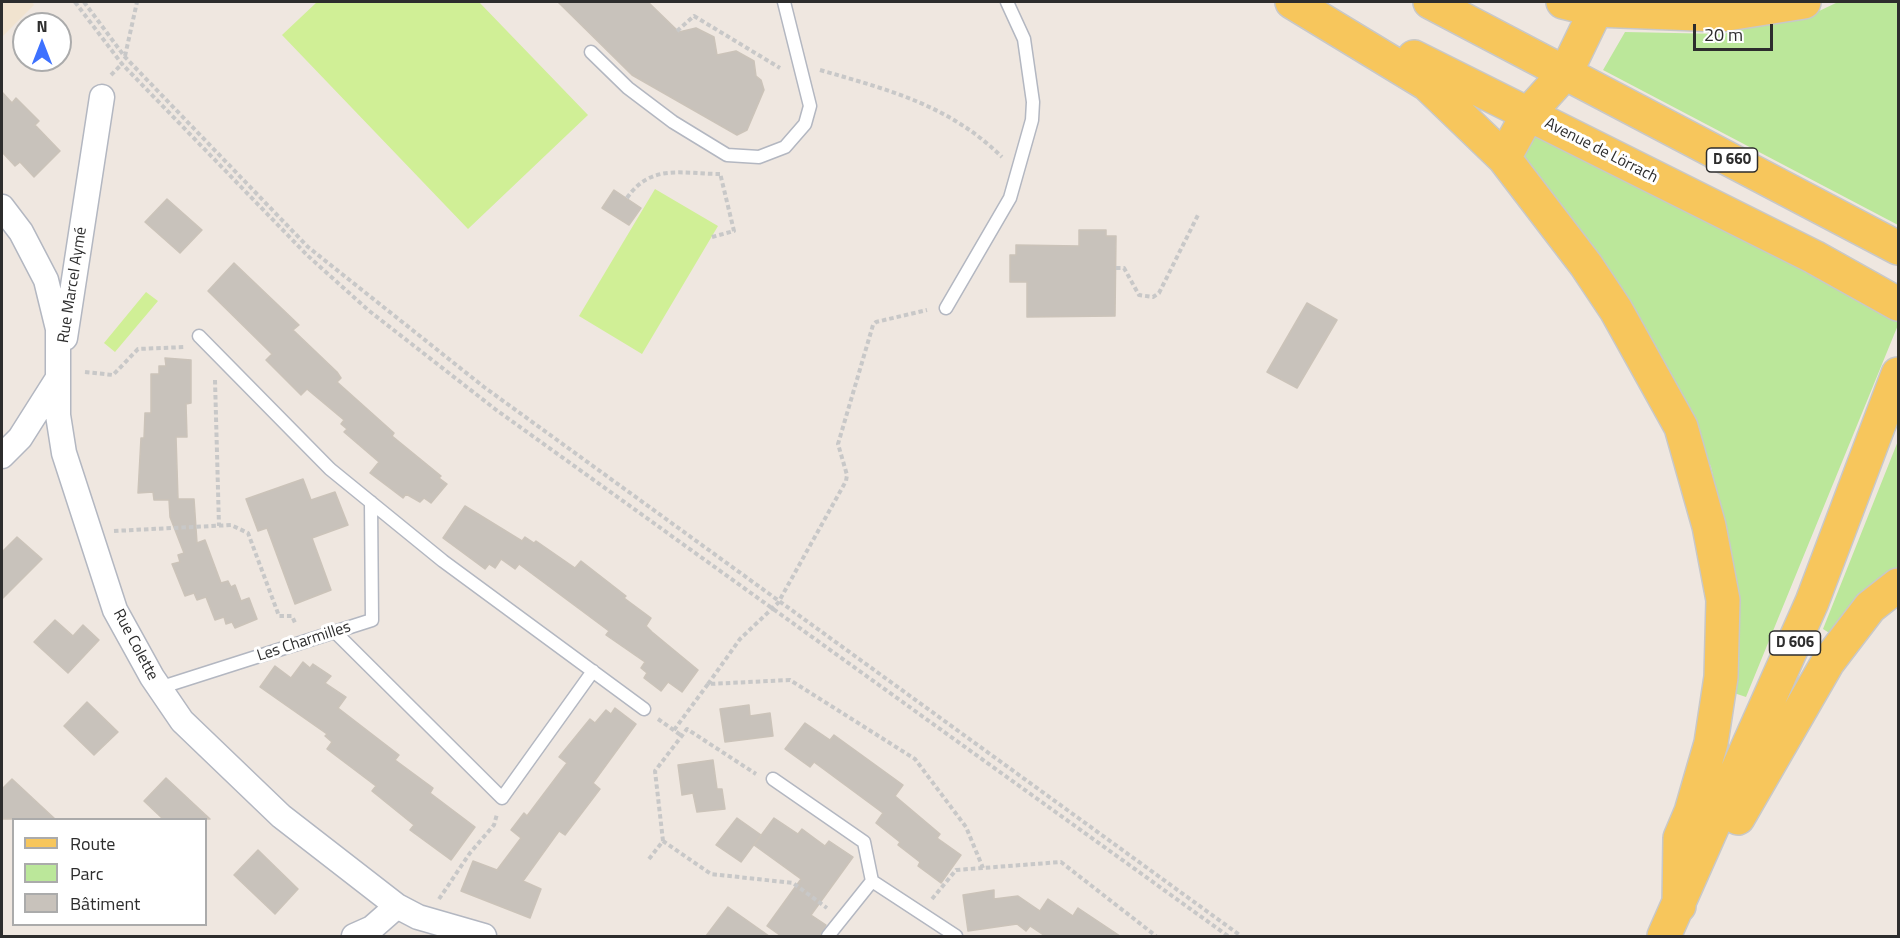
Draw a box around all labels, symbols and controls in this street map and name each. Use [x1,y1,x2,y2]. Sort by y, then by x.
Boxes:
north arrow [12,12,72,72]
scale bar [1696,12,1776,50]
text: N [36,14,48,38]
text: 20 m [1704,21,1743,48]
street label: Avenue de Lörrach [1541,114,1661,188]
road number: D 660 [1706,148,1758,172]
street label: Rue Marcel Aymé [54,226,92,344]
street label: Rue Colette [108,606,162,684]
street label: Les Charmilles [255,618,353,666]
road number: D 606 [1770,631,1820,655]
legend [12,818,207,926]
text: Route [70,830,115,857]
text: Parc [70,860,104,887]
text: Bâtiment [70,890,140,917]

